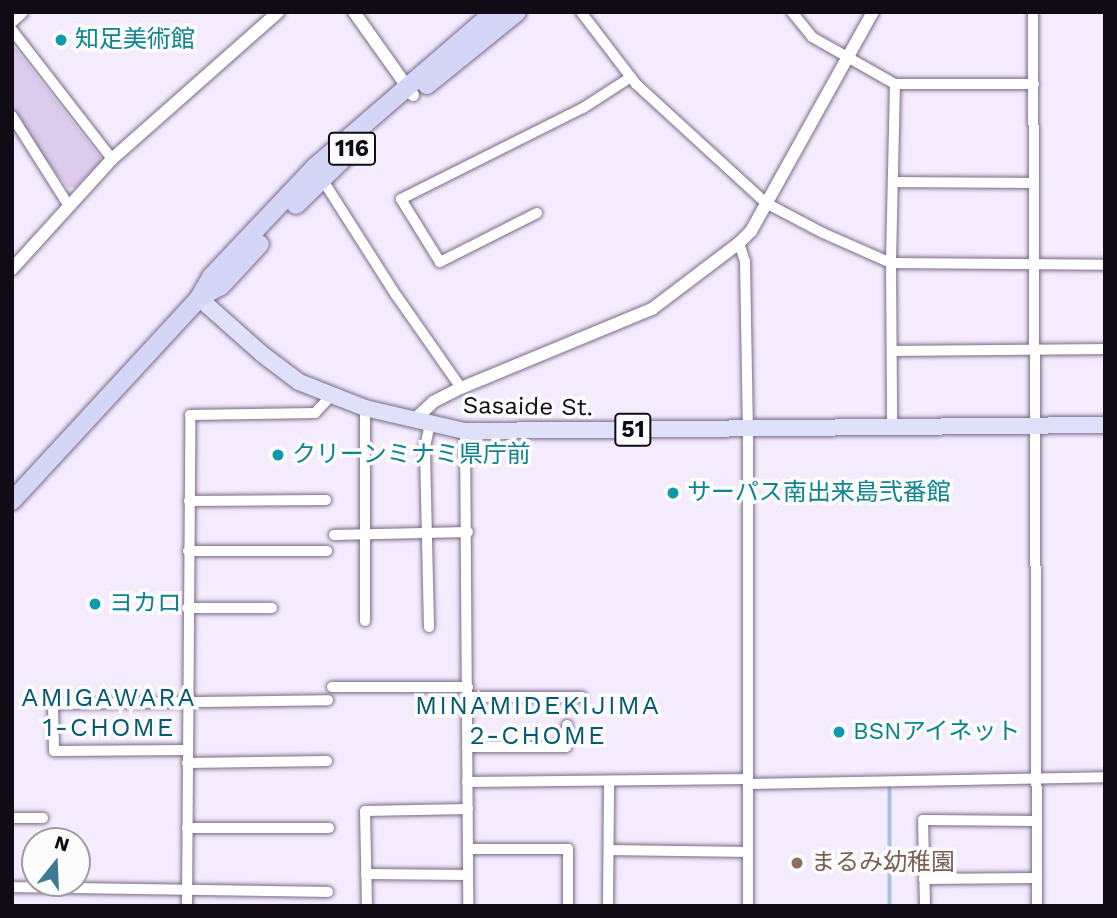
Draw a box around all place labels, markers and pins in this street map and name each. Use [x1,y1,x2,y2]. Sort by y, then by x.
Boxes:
place label: 知足美術館 [75,26,195,54]
marker: 知足美術館 [53,32,69,48]
place label: クリーンミナミ県庁前 [292,441,532,469]
marker: クリーンミナミ県庁前 [270,447,286,463]
place label: サーパス南出来島弐番館 [687,479,951,507]
marker: サーパス南出来島弐番館 [665,485,681,501]
place label: ヨカロ [109,590,181,618]
marker: ヨカロ [87,596,103,612]
place label: BSNアイネット [853,718,1022,746]
marker: BSNアイネット [831,724,847,740]
place label: まるみ幼稚園 [811,849,955,877]
marker: まるみ幼稚園 [789,855,805,871]

